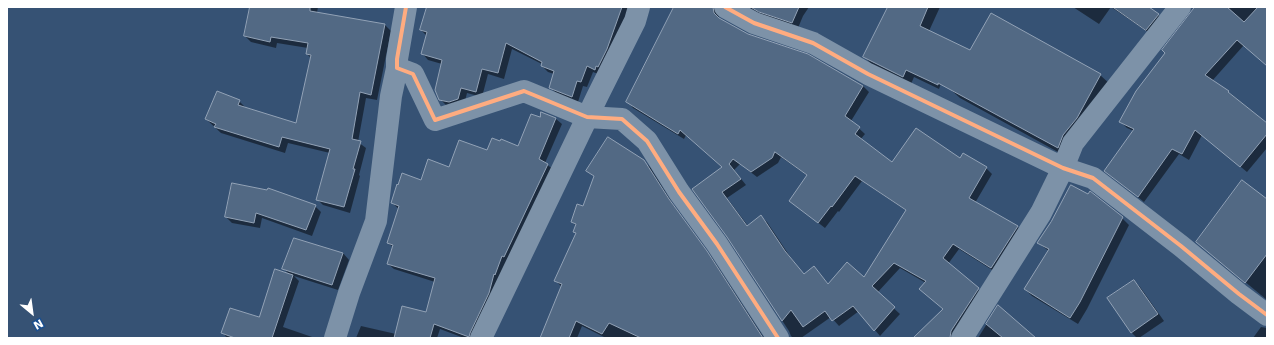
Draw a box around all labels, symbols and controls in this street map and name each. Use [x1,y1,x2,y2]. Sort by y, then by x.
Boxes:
north arrow [12,293,52,333]
text: N [31,316,45,332]

